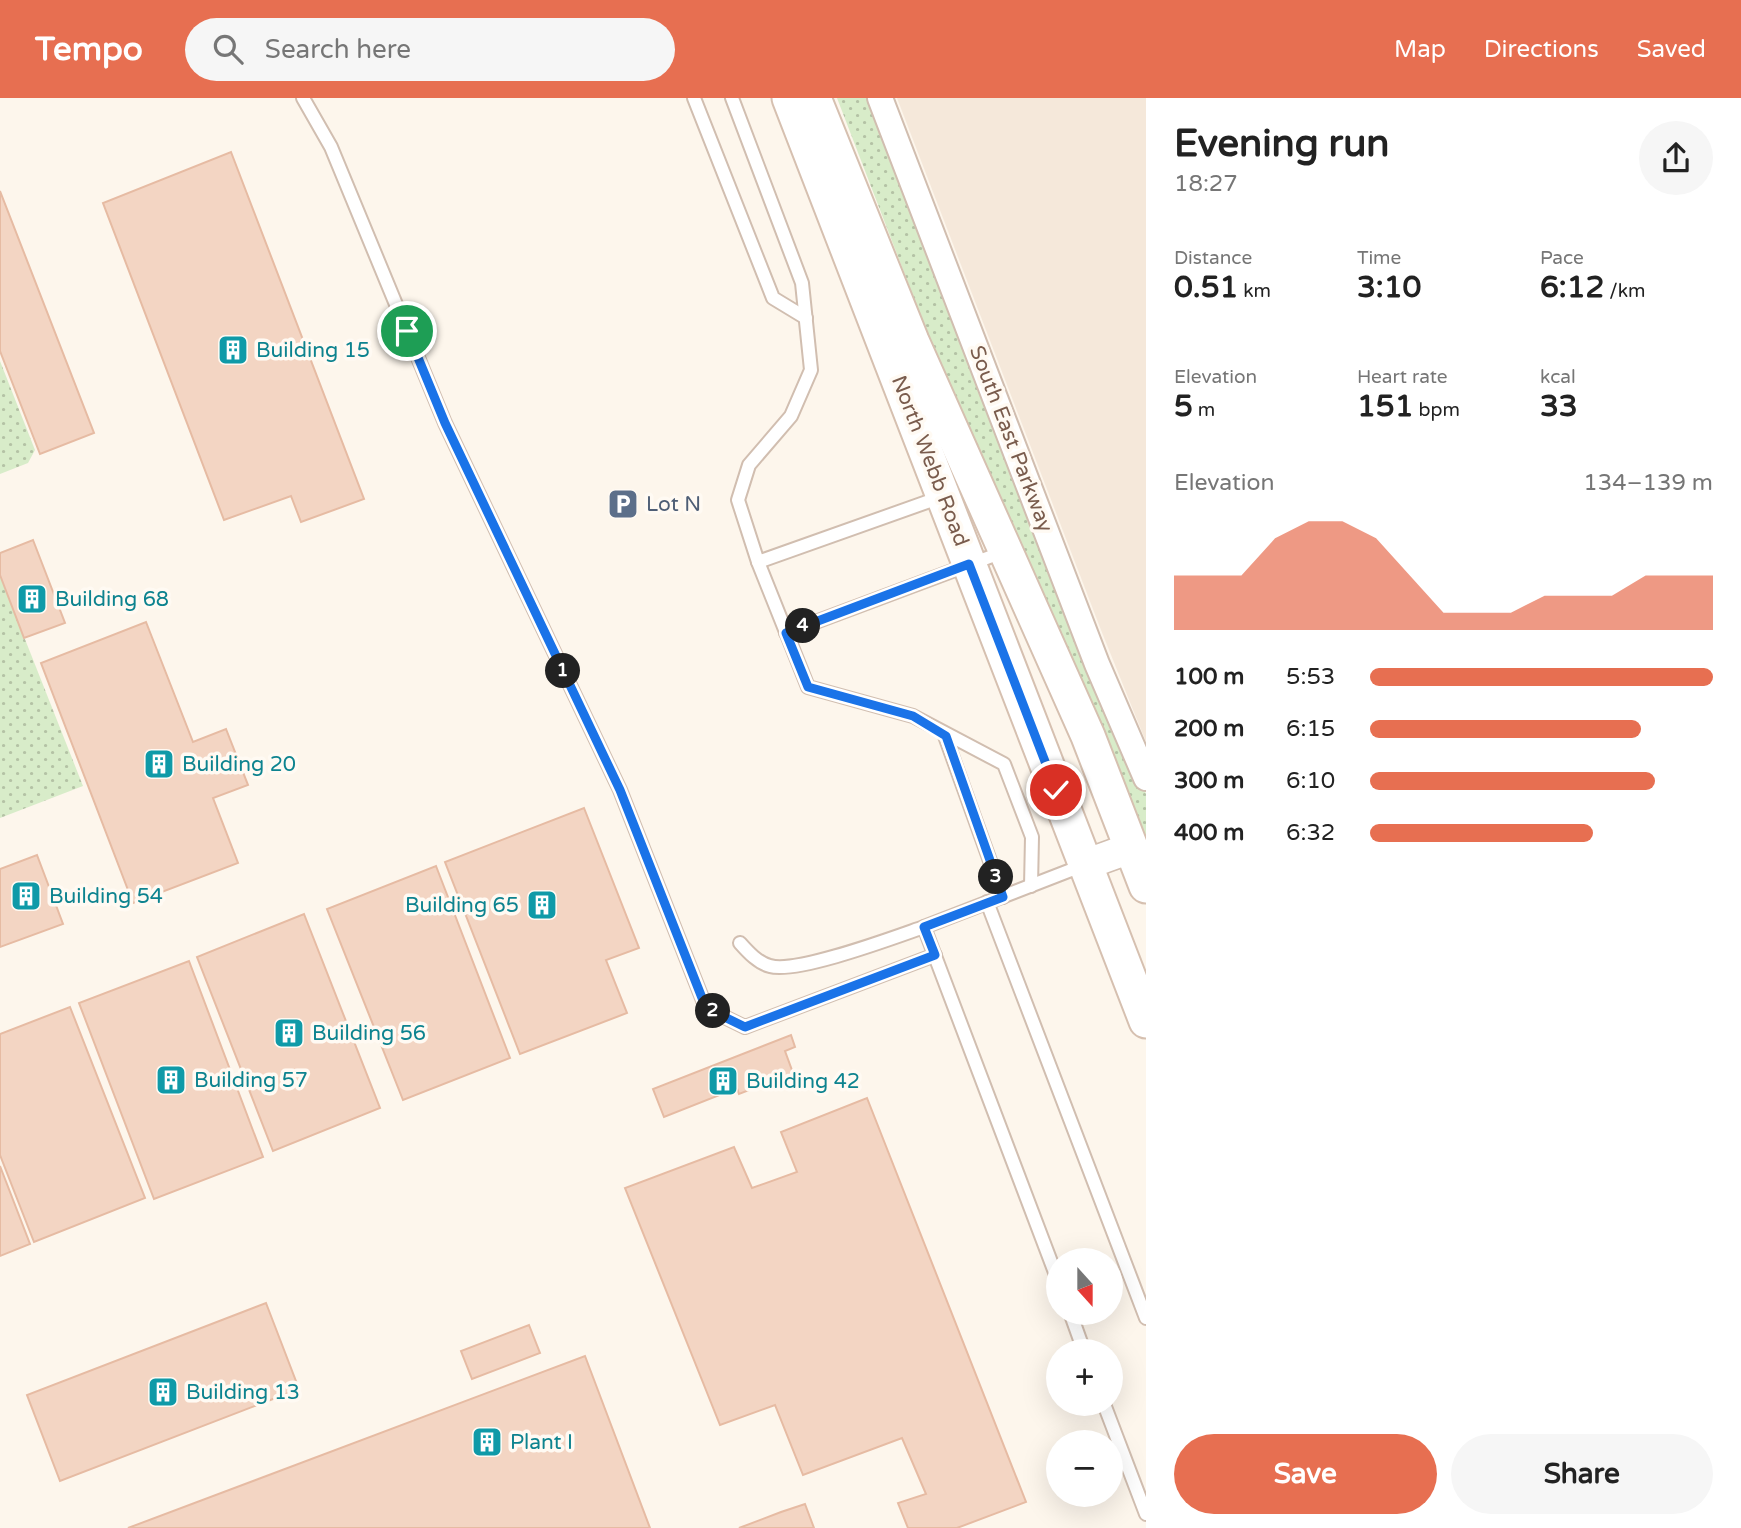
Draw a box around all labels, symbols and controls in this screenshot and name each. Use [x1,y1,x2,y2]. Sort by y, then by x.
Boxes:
search box [185,18,675,81]
text: Tempo [35,30,143,69]
icon: search [209,30,247,68]
text: Search here [265,34,411,65]
text: Map [1394,35,1446,64]
text: Directions [1484,35,1599,64]
text: Saved [1637,35,1706,64]
text: Evening run [1174,121,1389,167]
button: share [1639,121,1713,195]
text: 18:27 [1174,170,1238,198]
text: Distance [1174,247,1252,269]
text: Time [1357,247,1401,269]
text: Pace [1540,247,1584,269]
text: 0.51 [1174,269,1238,306]
text: 3:10 [1357,269,1421,306]
text: 6:12 [1540,269,1604,306]
text: km [1238,280,1271,302]
text: /km [1604,280,1645,302]
pin [377,301,437,361]
icon: arrive [388,312,426,350]
building icon: Building 15 [216,333,250,367]
place label: Building 15 [256,338,370,363]
street label: South East Parkway [964,342,1058,536]
text: Elevation [1174,366,1257,388]
text: Heart rate [1357,366,1448,388]
text: kcal [1540,366,1576,388]
street label: North Webb Road [886,372,974,550]
text: 5 [1174,388,1193,425]
text: 151 [1357,388,1414,425]
text: 33 [1540,388,1578,425]
text: m [1193,399,1215,421]
text: bpm [1414,399,1460,421]
text: Elevation [1174,469,1275,497]
text: 134–139 m [1583,469,1713,497]
parking icon: Lot N [606,487,640,521]
place label: Lot N [646,492,701,517]
building icon: Building 68 [15,582,49,616]
place label: Building 68 [55,587,169,612]
pin: 4 [786,608,820,644]
text: 4 [797,614,808,636]
pin: 1 [546,654,580,688]
text: 1 [557,659,568,681]
text: 100 m [1174,663,1244,691]
text: 5:53 [1286,663,1335,691]
text: 200 m [1174,715,1244,743]
text: 6:15 [1286,715,1335,743]
building icon: Building 20 [142,747,176,781]
place label: Building 20 [182,752,296,777]
pin [1026,760,1086,820]
text: 300 m [1174,767,1244,795]
text: 6:10 [1286,767,1335,795]
icon: check [1037,771,1075,809]
text: 400 m [1174,819,1244,847]
text: 6:32 [1286,819,1335,847]
pin: 3 [978,860,1014,894]
text: 3 [990,865,1001,887]
building icon: Building 54 [9,879,43,913]
place label: Building 54 [49,884,163,909]
building icon: Building 65 [525,888,559,922]
place label: Building 65 [405,893,519,918]
pin: 2 [696,993,730,1028]
text: 2 [707,999,718,1021]
building icon: Building 56 [272,1016,306,1050]
place label: Building 56 [312,1021,426,1046]
building icon: Building 57 [154,1063,188,1097]
building icon: Building 42 [706,1064,740,1098]
place label: Building 57 [194,1068,308,1093]
place label: Building 42 [746,1069,860,1094]
north arrow [1046,1248,1124,1325]
map controls [1046,1248,1123,1507]
button: + [1046,1339,1123,1416]
building icon: Building 13 [146,1375,180,1409]
place label: Building 13 [186,1380,300,1405]
building icon: Plant I [470,1425,504,1459]
place label: Plant I [510,1430,573,1455]
button: − [1046,1430,1123,1507]
button: Save [1174,1434,1437,1514]
button: Share [1451,1434,1713,1514]

